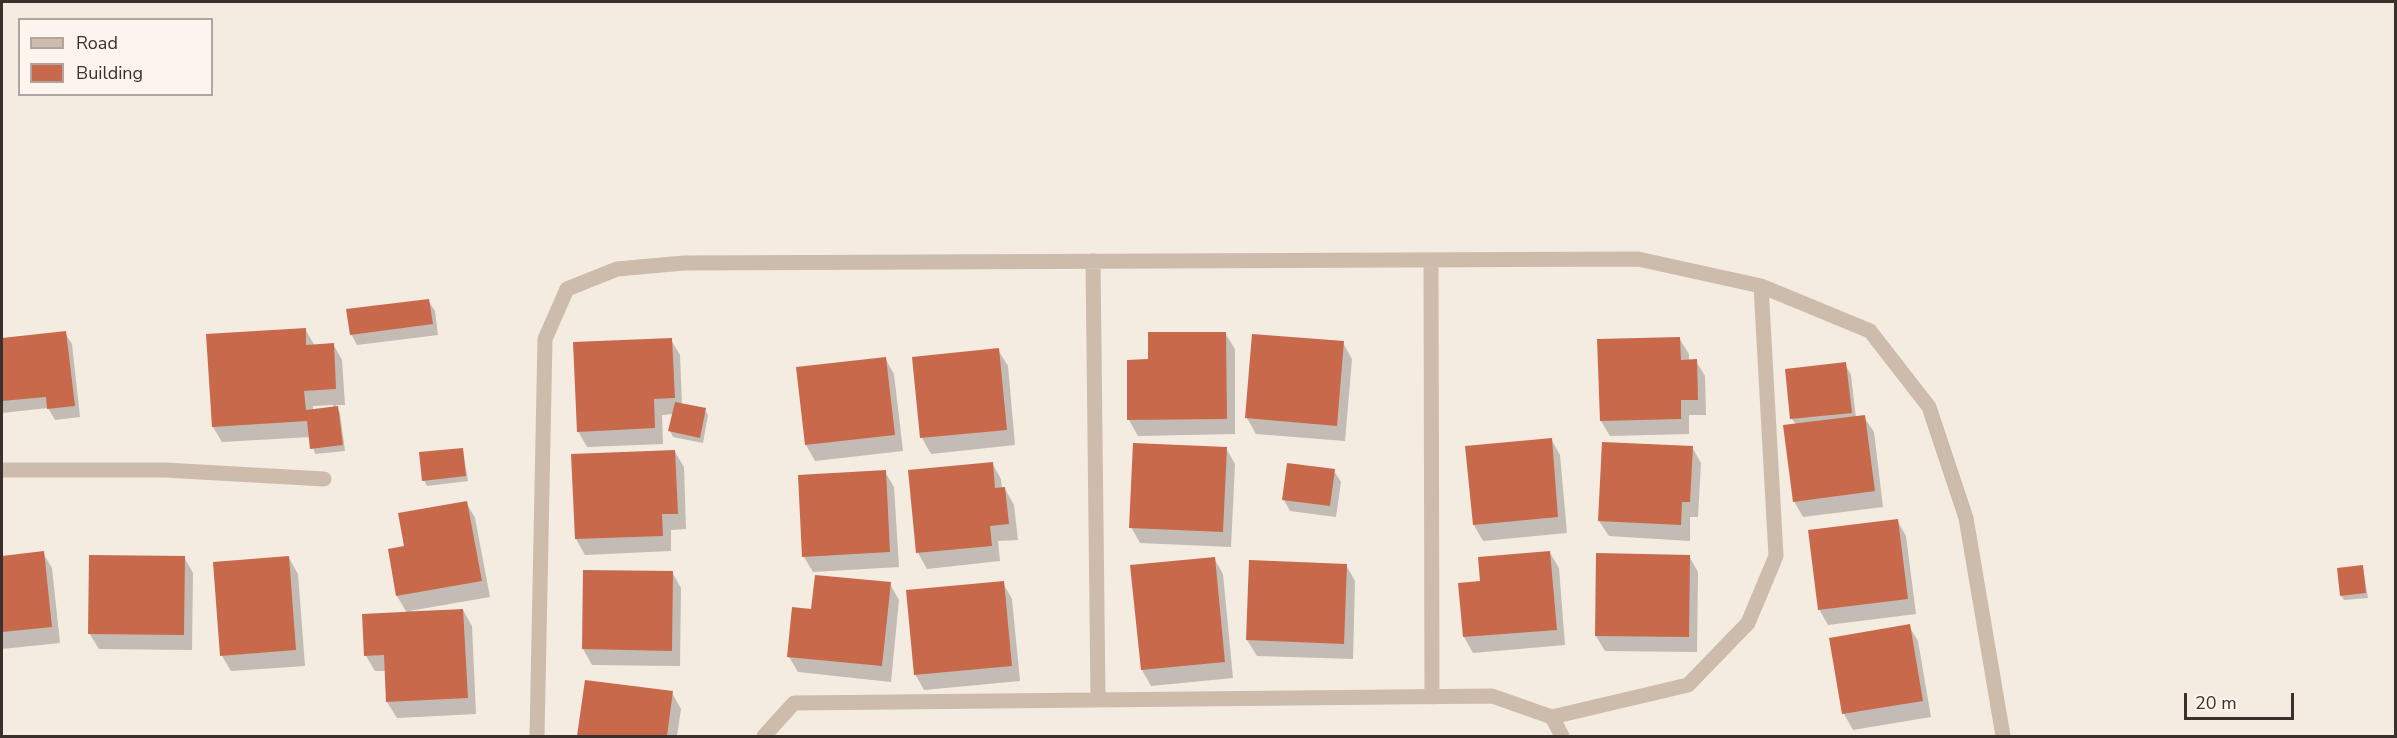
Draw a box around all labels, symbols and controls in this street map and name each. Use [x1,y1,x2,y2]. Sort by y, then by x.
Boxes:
legend [18,18,213,96]
text: Road [76,31,118,55]
text: Building [76,61,143,85]
scale bar [2187,681,2296,719]
text: 20 m [2195,691,2237,715]

